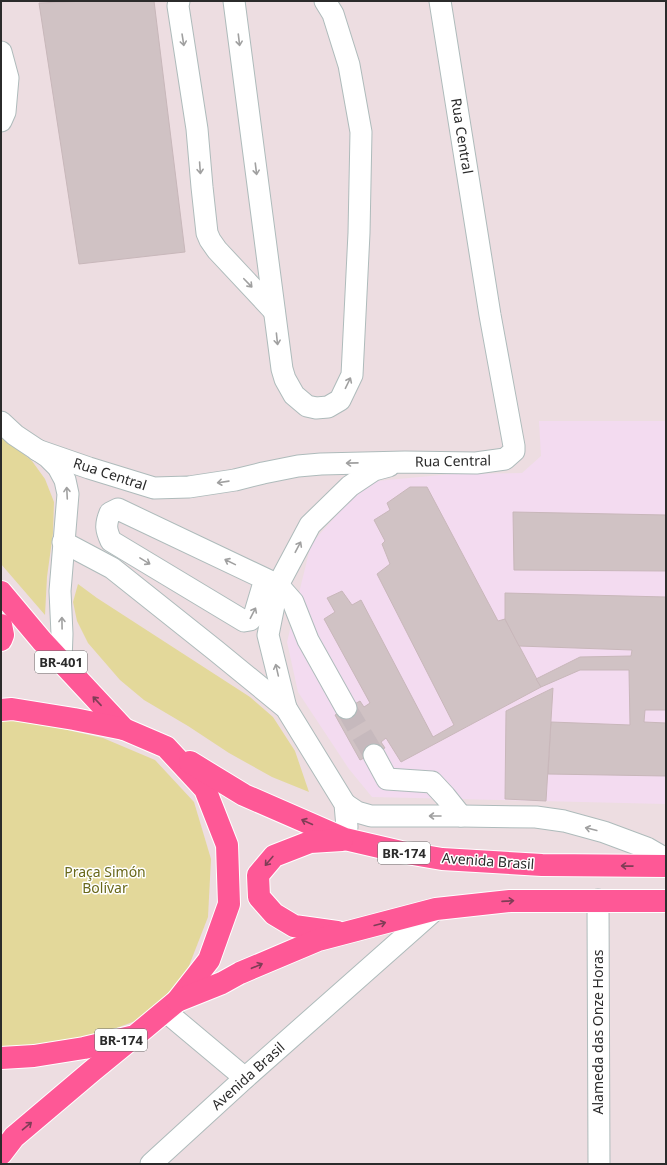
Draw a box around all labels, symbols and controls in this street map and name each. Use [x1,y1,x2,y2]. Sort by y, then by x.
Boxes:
one-way arrow [179,33,187,46]
one-way arrow [235,33,243,46]
street label: Rua Central [447,97,478,175]
one-way arrow [197,161,204,174]
one-way arrow [252,162,260,175]
one-way arrow [243,278,253,288]
one-way arrow [274,332,281,345]
one-way arrow [345,378,353,390]
street label: Rua Central [415,450,491,471]
street label: Rua Central [71,453,149,494]
one-way arrow [346,459,359,467]
one-way arrow [217,478,230,486]
one-way arrow [63,487,70,500]
one-way arrow [295,541,302,553]
one-way arrow [139,558,151,566]
one-way arrow [224,558,236,565]
one-way arrow [250,607,258,619]
one-way arrow [58,617,66,630]
road number: BR-401 [35,651,87,673]
one-way arrow [272,664,280,677]
one-way arrow [92,696,102,706]
one-way arrow [429,812,442,820]
one-way arrow [301,818,313,826]
one-way arrow [585,824,598,832]
road number: BR-174 [378,842,430,864]
street label: Avenida Brasil [441,848,535,873]
one-way arrow [265,856,274,867]
park label: Praça Simón Bolívar [64,862,146,897]
one-way arrow [621,862,634,870]
one-way arrow [501,898,514,905]
one-way arrow [373,920,386,927]
street label: Alameda das Onze Horas [588,949,607,1114]
one-way arrow [251,961,263,969]
road number: BR-174 [95,1029,147,1051]
street label: Avenida Brasil [207,1038,288,1114]
one-way arrow [22,1122,33,1130]

